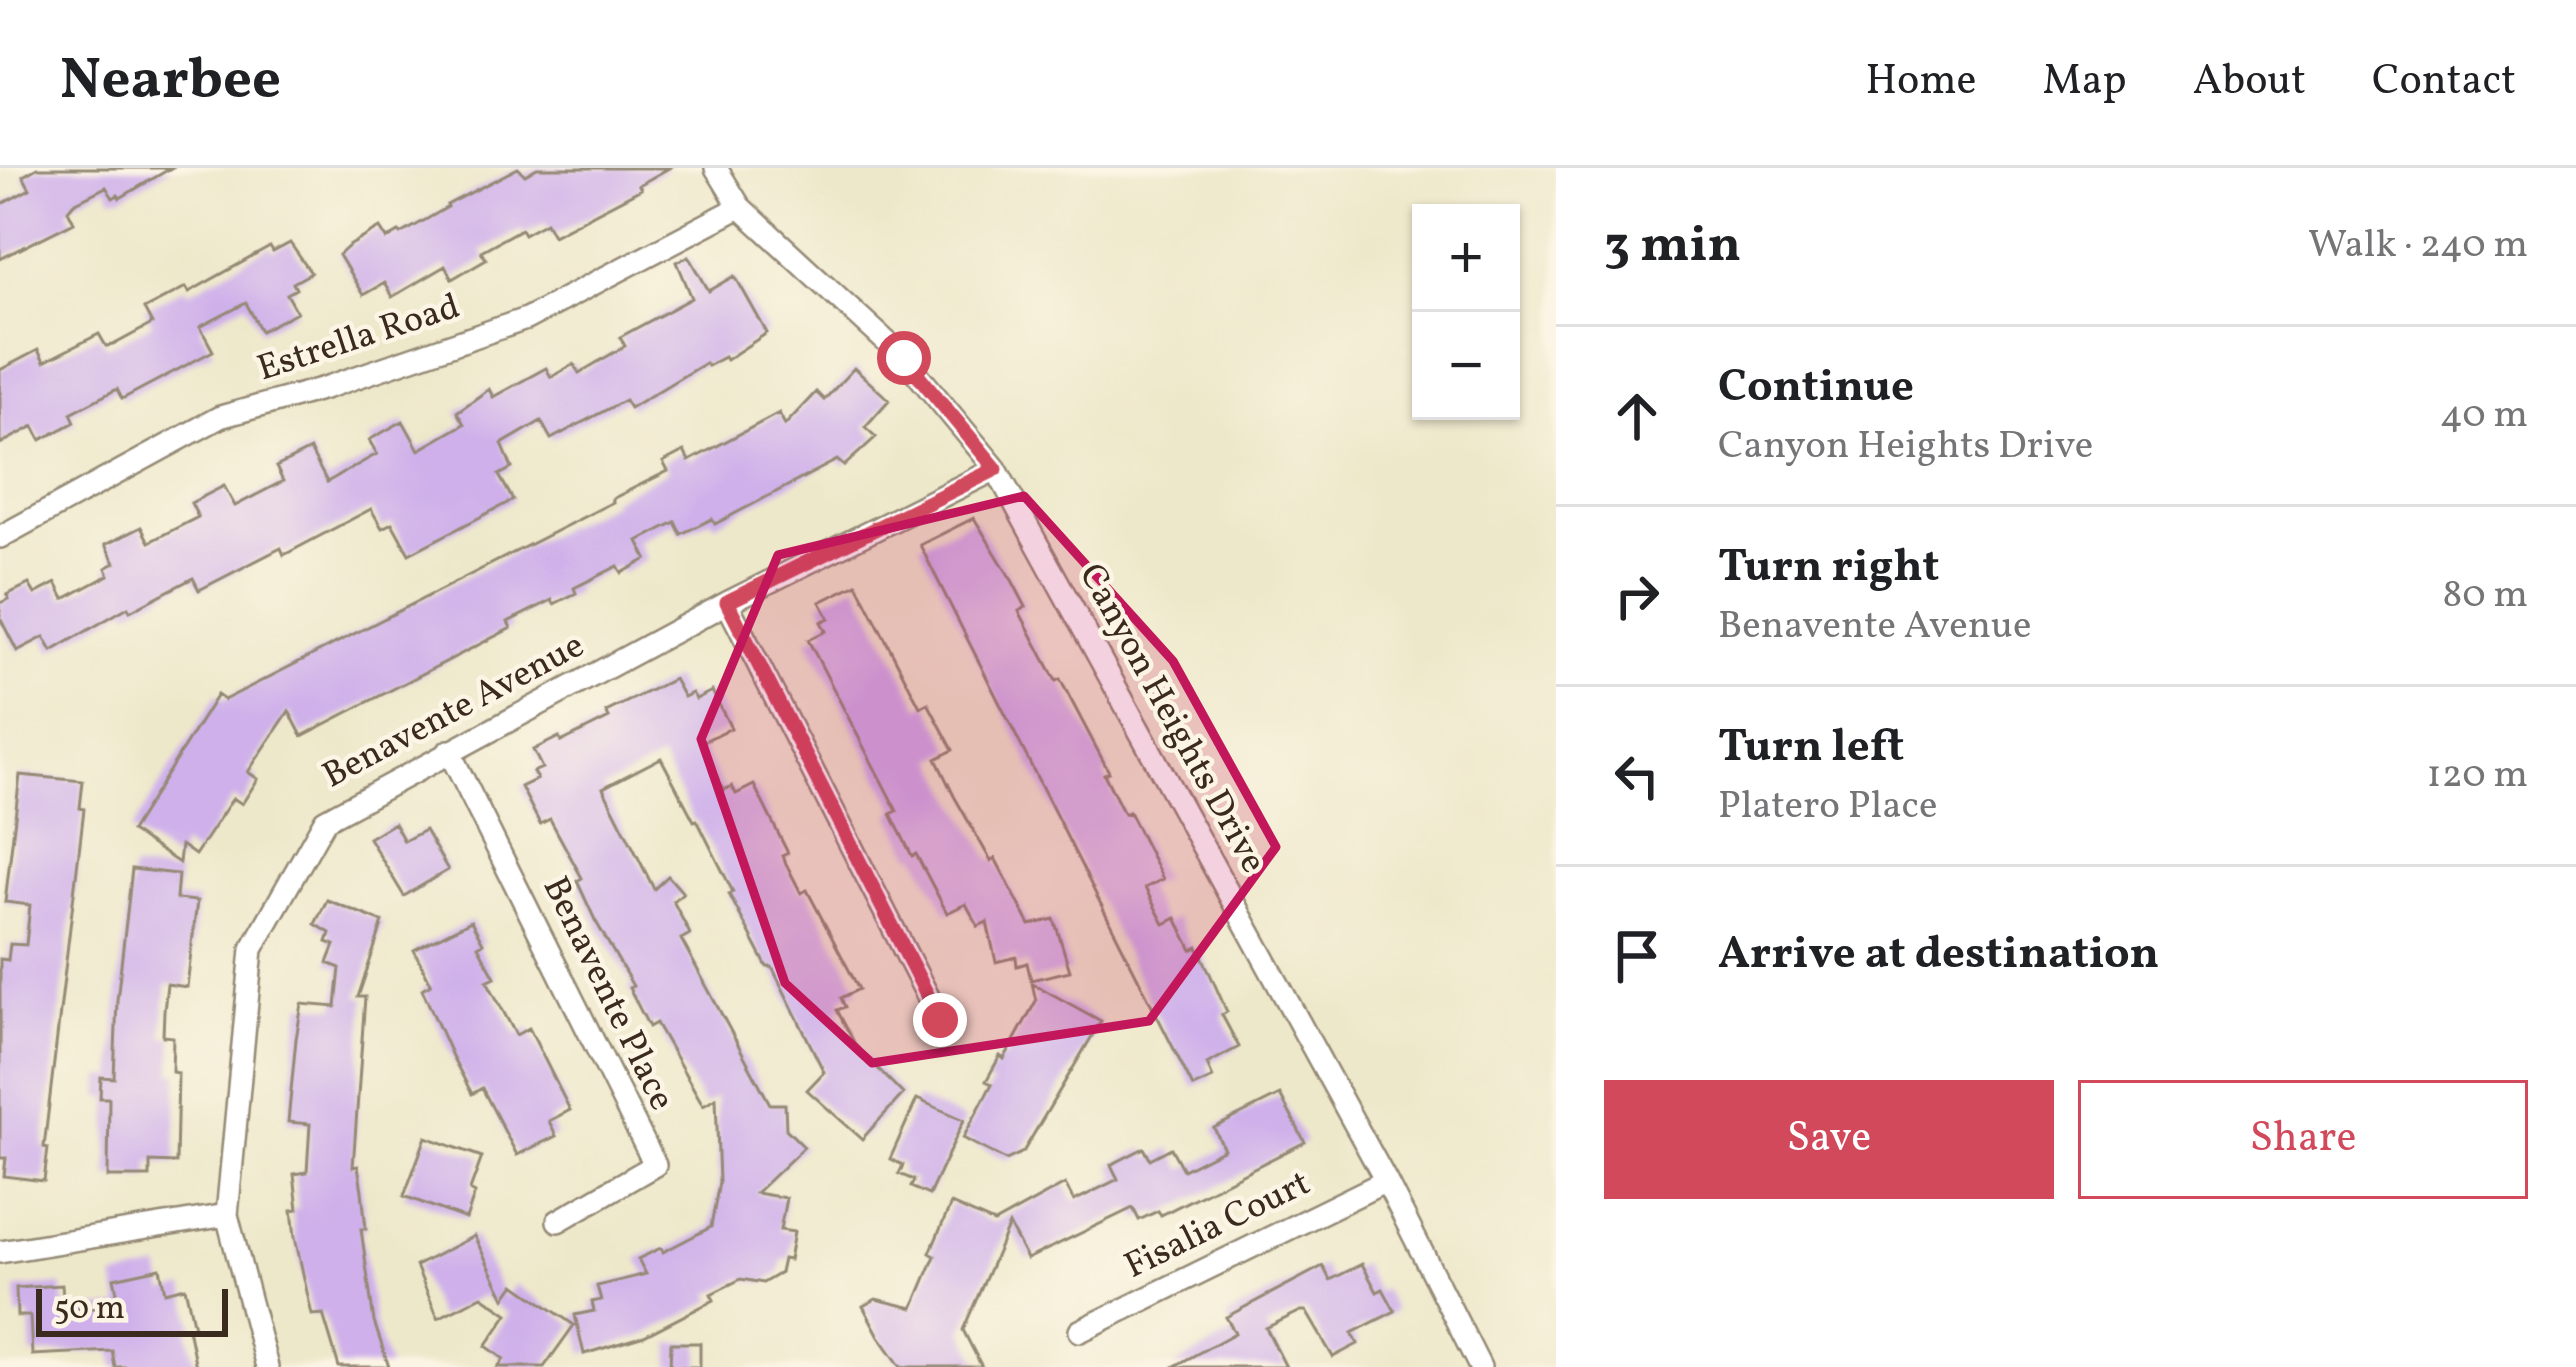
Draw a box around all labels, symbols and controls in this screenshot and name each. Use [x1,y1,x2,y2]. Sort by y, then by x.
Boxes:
text: Nearbee [60,43,281,122]
text: Home [1865,53,1977,112]
text: Map [2043,53,2127,112]
text: About [2193,53,2306,112]
text: Contact [2372,53,2516,112]
map controls [1412,204,1520,420]
button: + [1412,204,1520,312]
text: 3 min [1604,211,1741,282]
text: Walk · 240 m [2308,219,2528,273]
street label: Estrella Road [252,283,466,395]
button: − [1412,312,1520,420]
route start [877,331,931,385]
text: Continue [1718,357,1914,420]
icon: ahead [1604,383,1670,449]
text: 40 m [2440,389,2528,443]
text: Canyon Heights Drive [1718,420,2093,474]
text: Turn right [1718,537,1939,600]
street label: Canyon Heights Drive [1065,555,1277,883]
icon: right [1604,563,1670,629]
text: 80 m [2442,569,2528,623]
text: Benavente Avenue [1718,600,2031,654]
street label: Benavente Avenue [315,622,593,802]
text: Turn left [1718,717,1904,780]
icon: left [1604,743,1670,809]
text: 120 m [2427,749,2528,803]
text: Platero Place [1718,780,1938,834]
street label: Benavente Place [529,869,685,1119]
icon: arrive [1604,923,1670,989]
text: Arrive at destination [1718,924,2159,987]
route end [913,993,967,1047]
button: Save [1604,1080,2054,1199]
button: Share [2078,1080,2528,1199]
street label: Fisalia Court [1117,1160,1319,1292]
scale bar [36,1283,228,1336]
text: 50 m [54,1287,125,1333]

